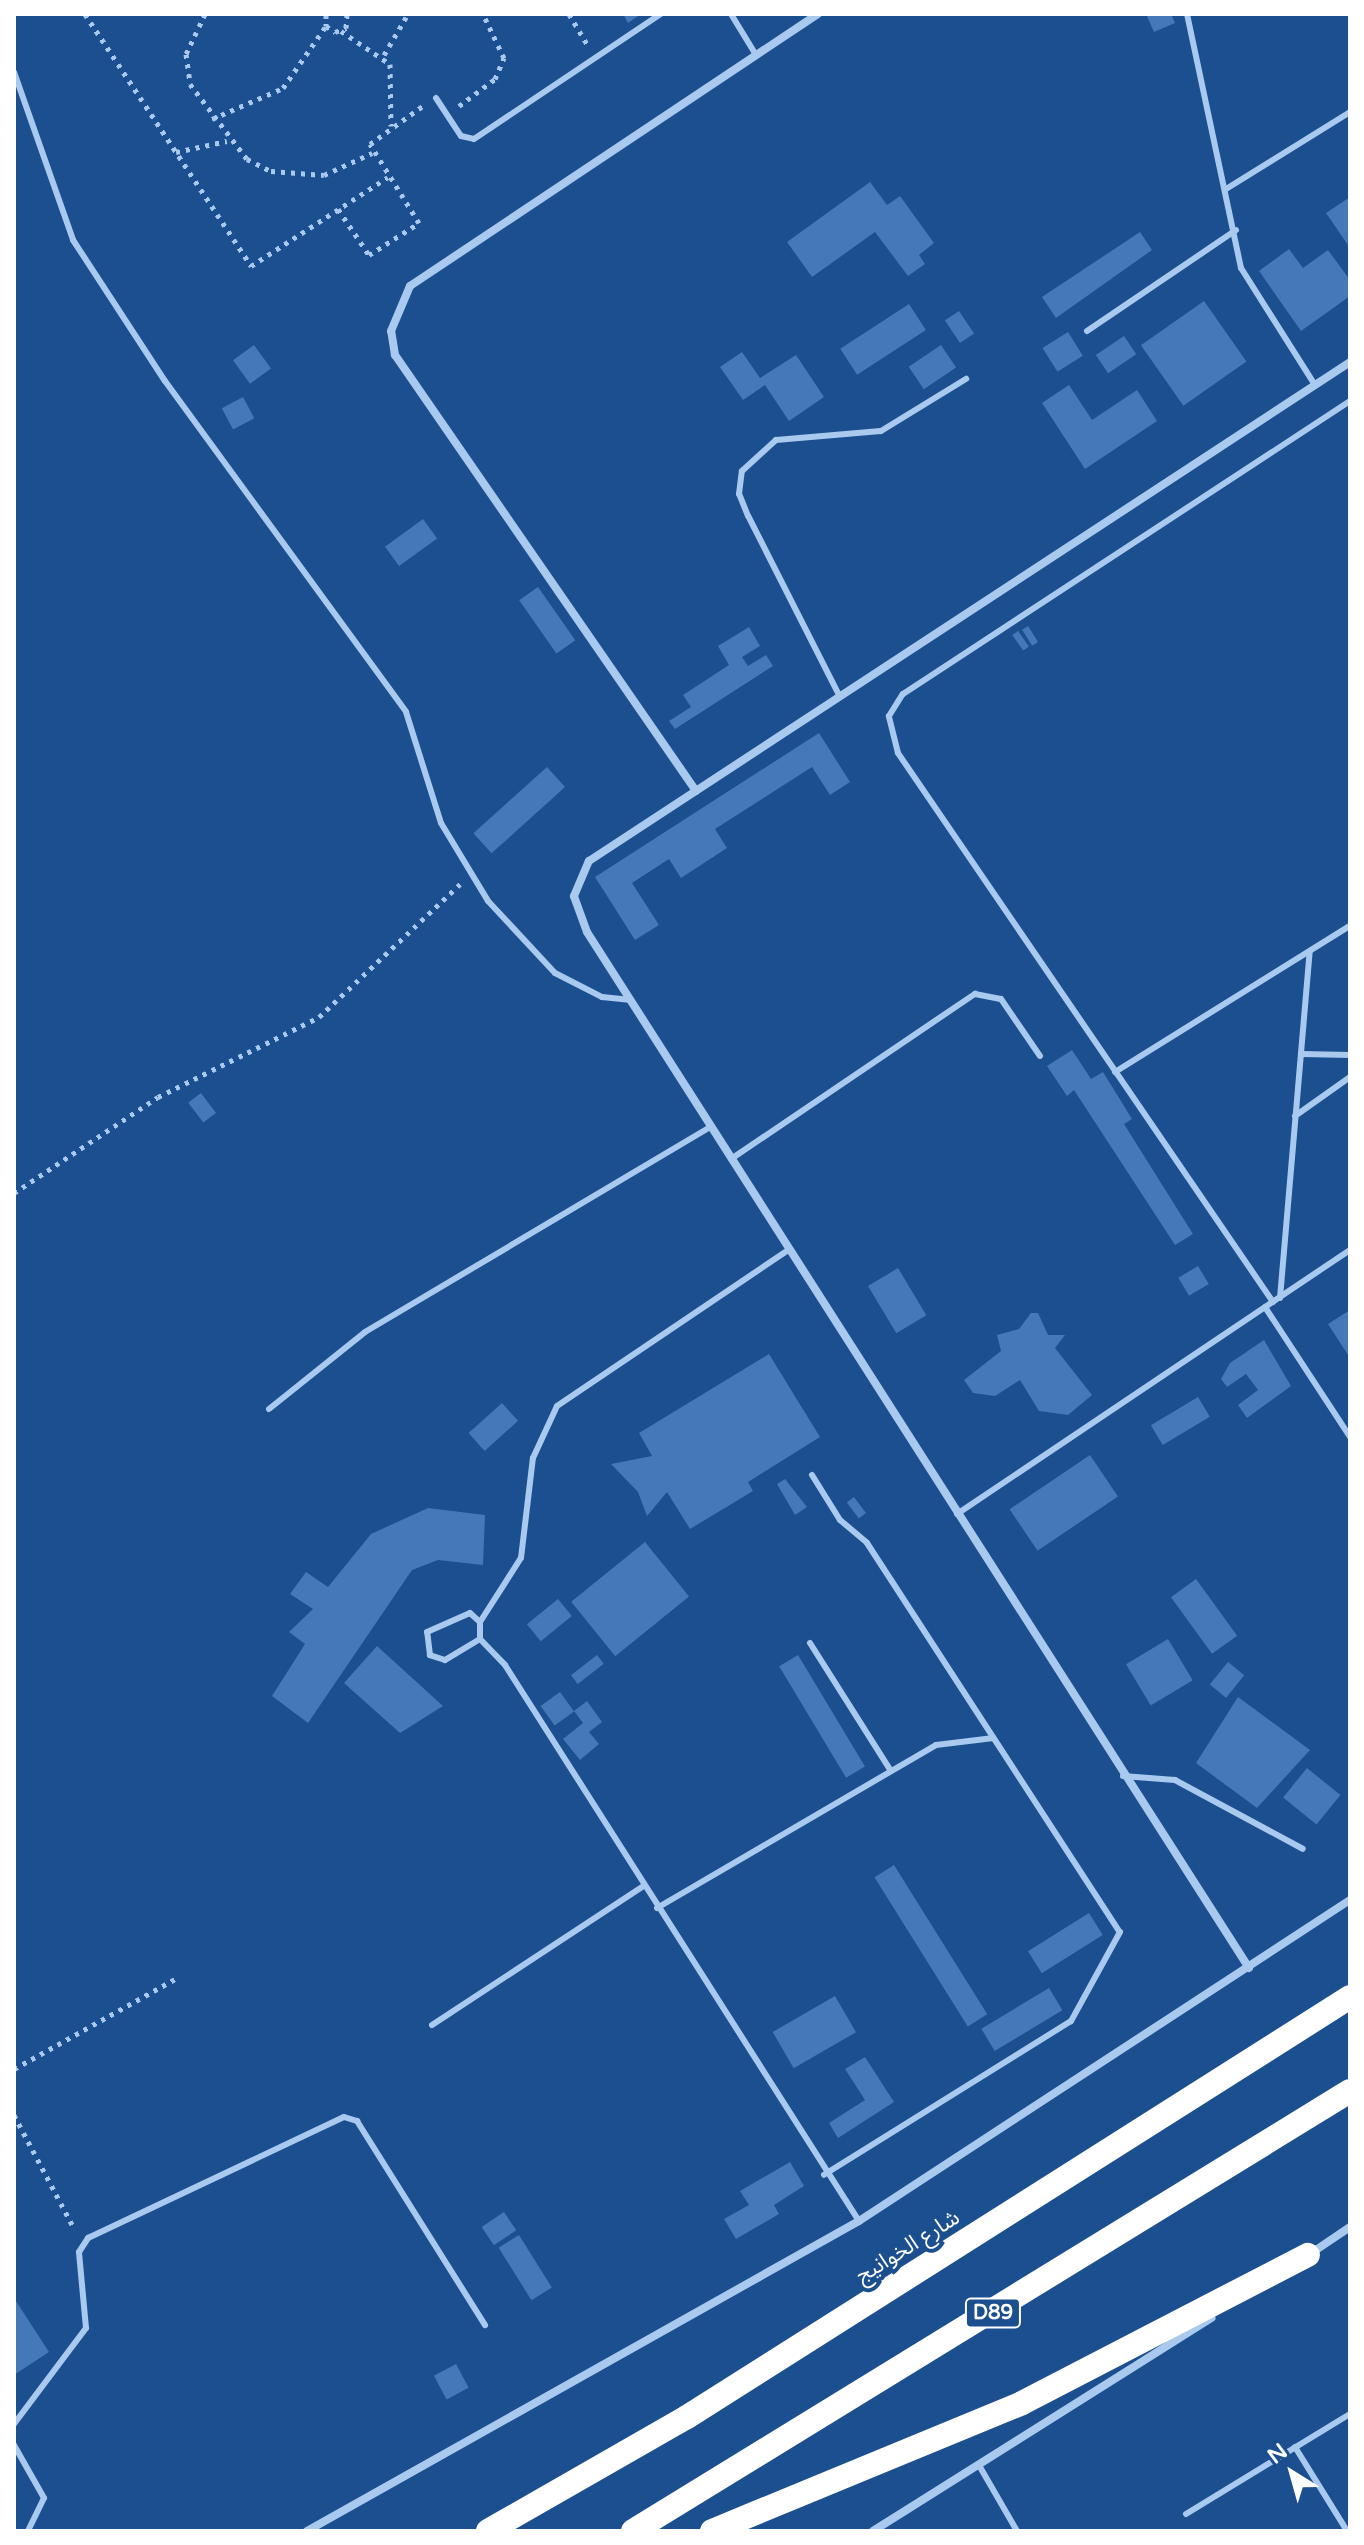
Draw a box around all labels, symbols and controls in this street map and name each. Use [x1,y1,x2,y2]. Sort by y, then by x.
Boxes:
street label: شارع الخوانيج [851,2205,965,2289]
road number: D89 [963,2297,1023,2329]
north arrow [1252,2433,1332,2513]
text: N [1263,2438,1292,2470]

